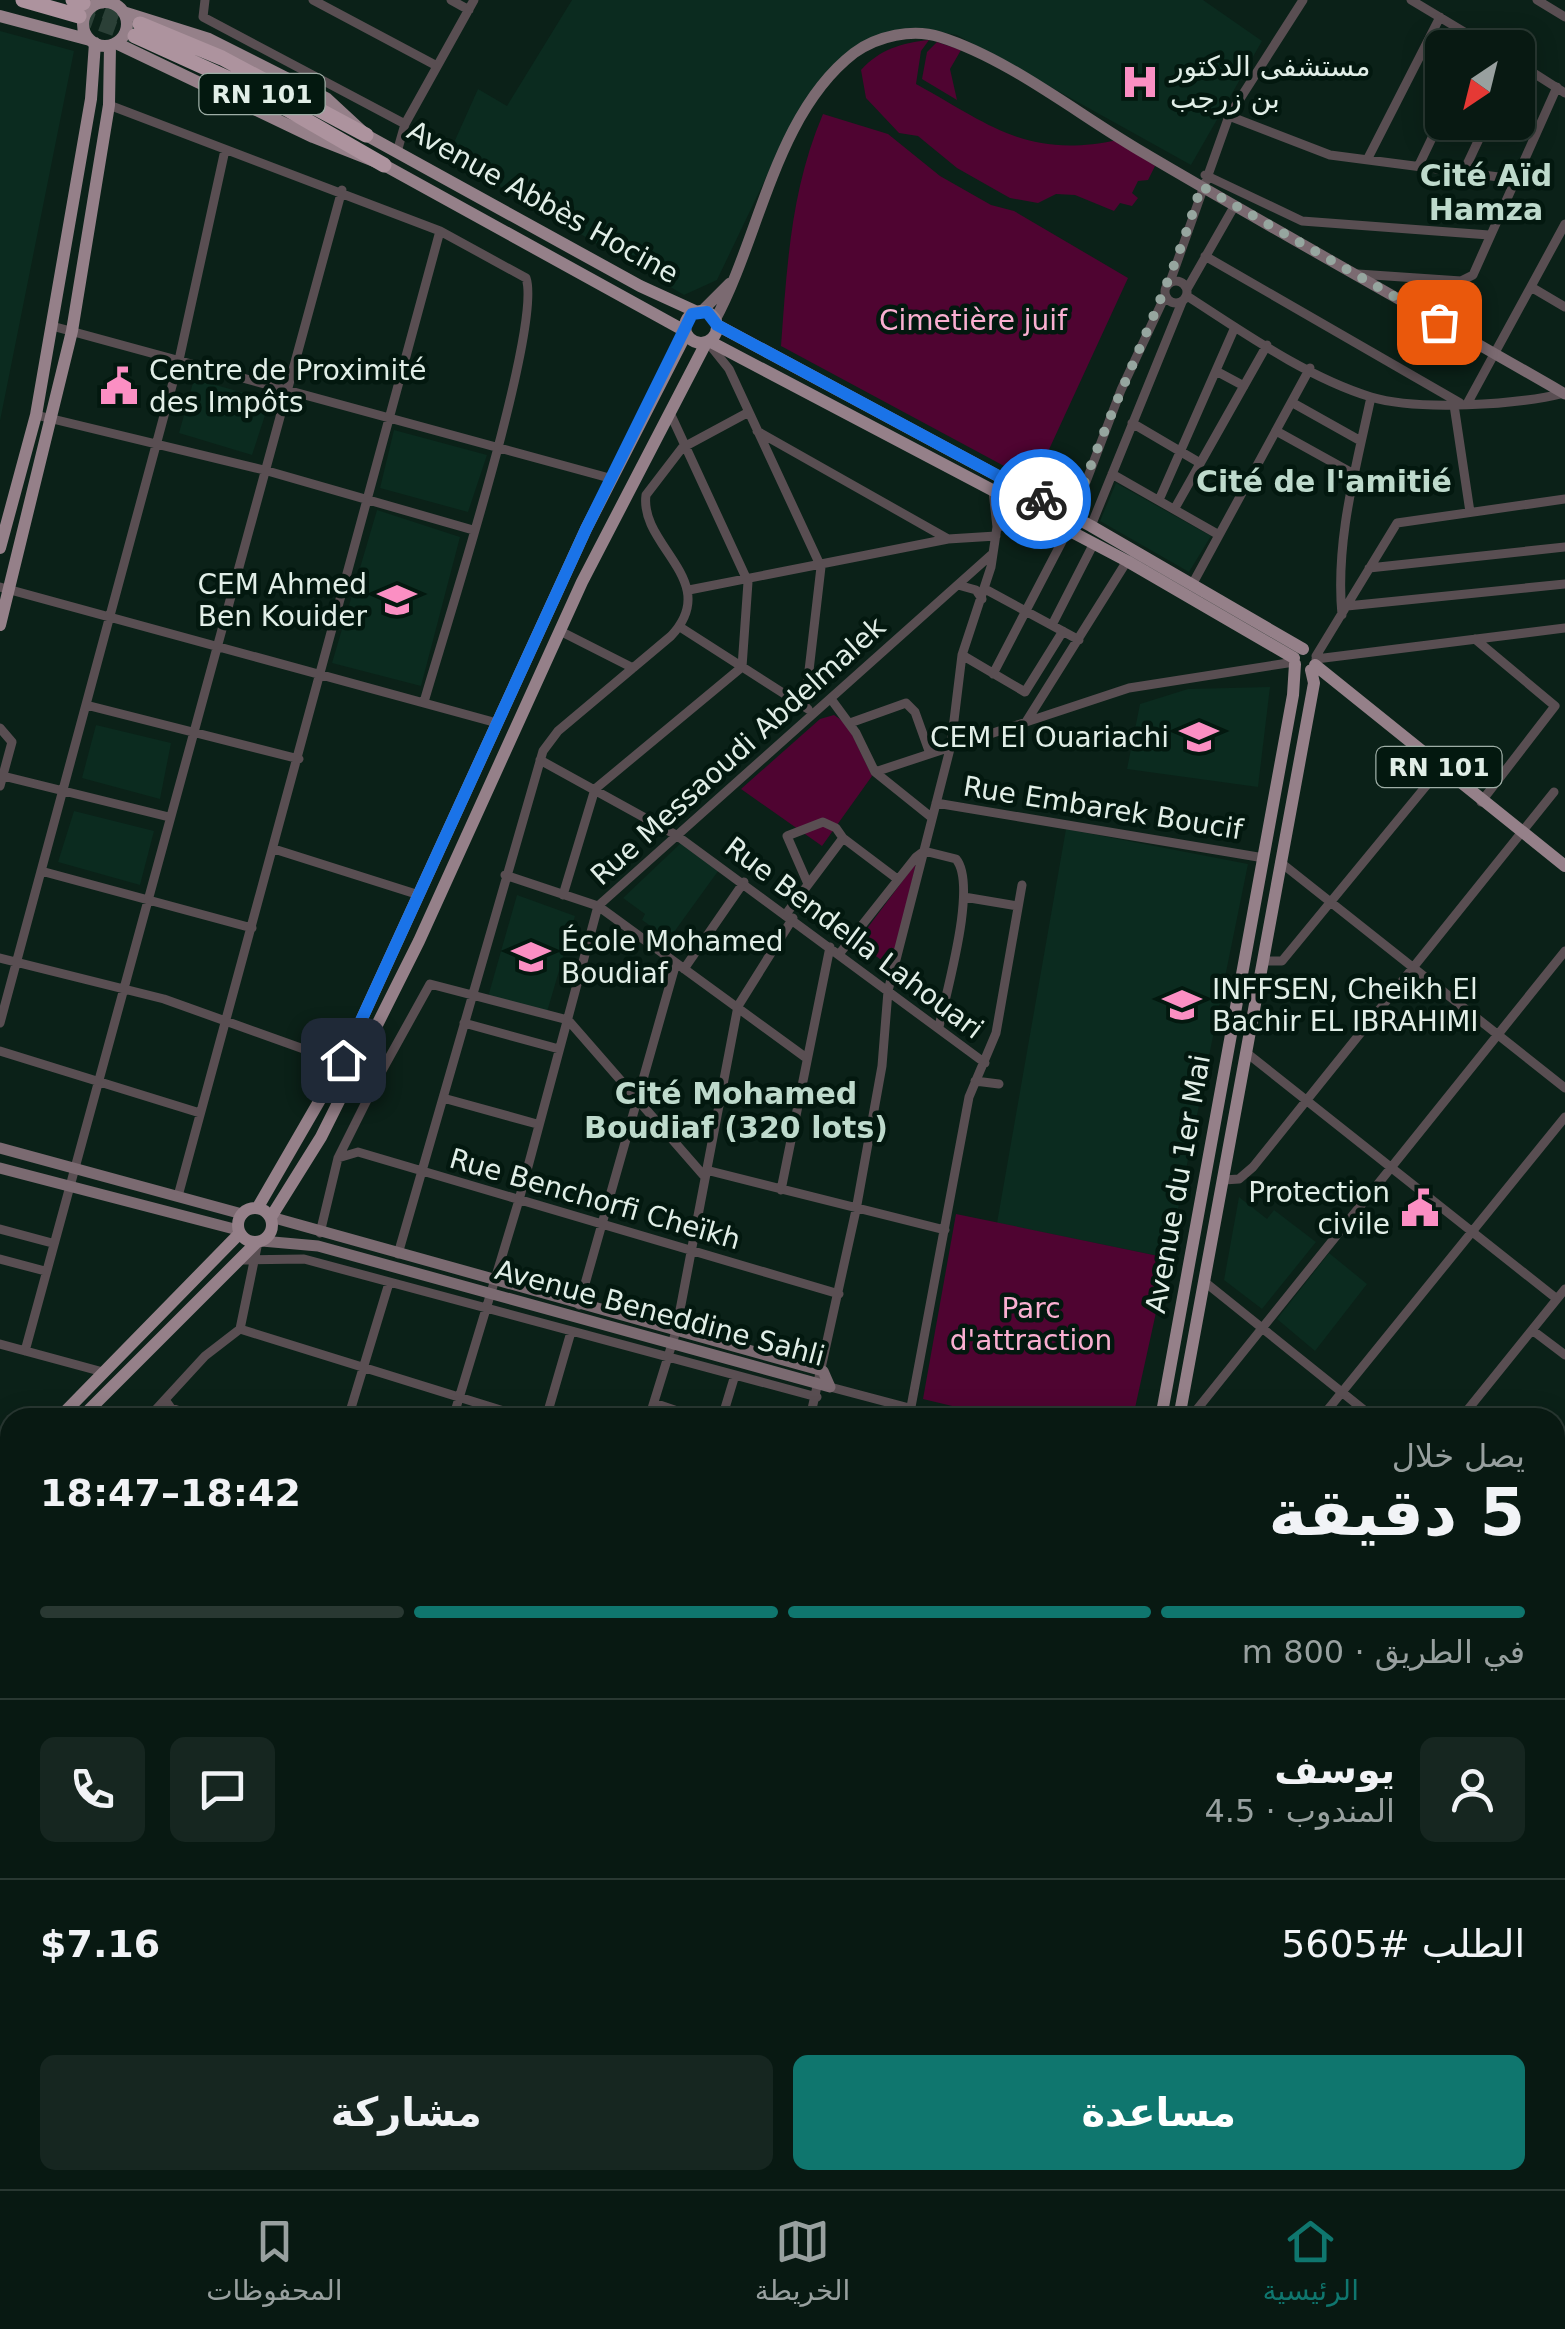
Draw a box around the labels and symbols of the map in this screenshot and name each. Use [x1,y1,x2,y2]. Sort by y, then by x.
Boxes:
north arrow [1425,30,1535,140]
place label: مستشفى الدكتور بن زرجب [1168,50,1371,115]
hospital icon: مستشفى الدكتور بن زرجب [1119,61,1161,103]
road number: RN 101 [200,74,324,114]
street label: Avenue Abbès Hocine [402,114,684,290]
district label: Cité Aïd Hamza [1420,158,1552,227]
pin [1397,280,1482,365]
park label: Cimetière juif [879,304,1068,337]
place label: Centre de Proximité des Impôts [149,354,427,419]
public building icon: Centre de Proximité des Impôts [98,365,140,407]
courier [991,449,1091,549]
district label: Cité de l'amitié [1196,464,1452,499]
place label: CEM Ahmed Ben Kouider [198,568,367,633]
school or university icon: CEM Ahmed Ben Kouider [376,579,418,621]
street label: Rue Messaoudi Abdelmalek [584,610,892,892]
school or university icon: CEM El Ouariachi [1178,716,1220,758]
place label: CEM El Ouariachi [930,721,1169,754]
road number: RN 101 [1376,747,1502,787]
street label: Rue Embarek Boucif [961,770,1246,847]
street label: Rue Bendella Lahouari [718,830,990,1046]
place label: École Mohamed Boudiaf [561,924,784,990]
school or university icon: École Mohamed Boudiaf [510,936,552,978]
place label: INFFSEN, Cheikh El Bachir EL IBRAHIMI [1212,973,1479,1038]
school or university icon: INFFSEN, Cheikh El Bachir EL IBRAHIMI [1161,984,1203,1026]
pin [301,1018,386,1103]
street label: Avenue du 1er Mai [1139,1052,1217,1316]
district label: Cité Mohamed Boudiaf (320 lots) [584,1076,888,1145]
street label: Rue Benchorfi Cheïkh [446,1142,744,1256]
place label: Protection civile [1248,1176,1390,1241]
public building icon: Protection civile [1399,1187,1441,1229]
street label: Avenue Beneddine Sahli [492,1253,828,1373]
park label: Parc d'attraction [950,1292,1112,1357]

